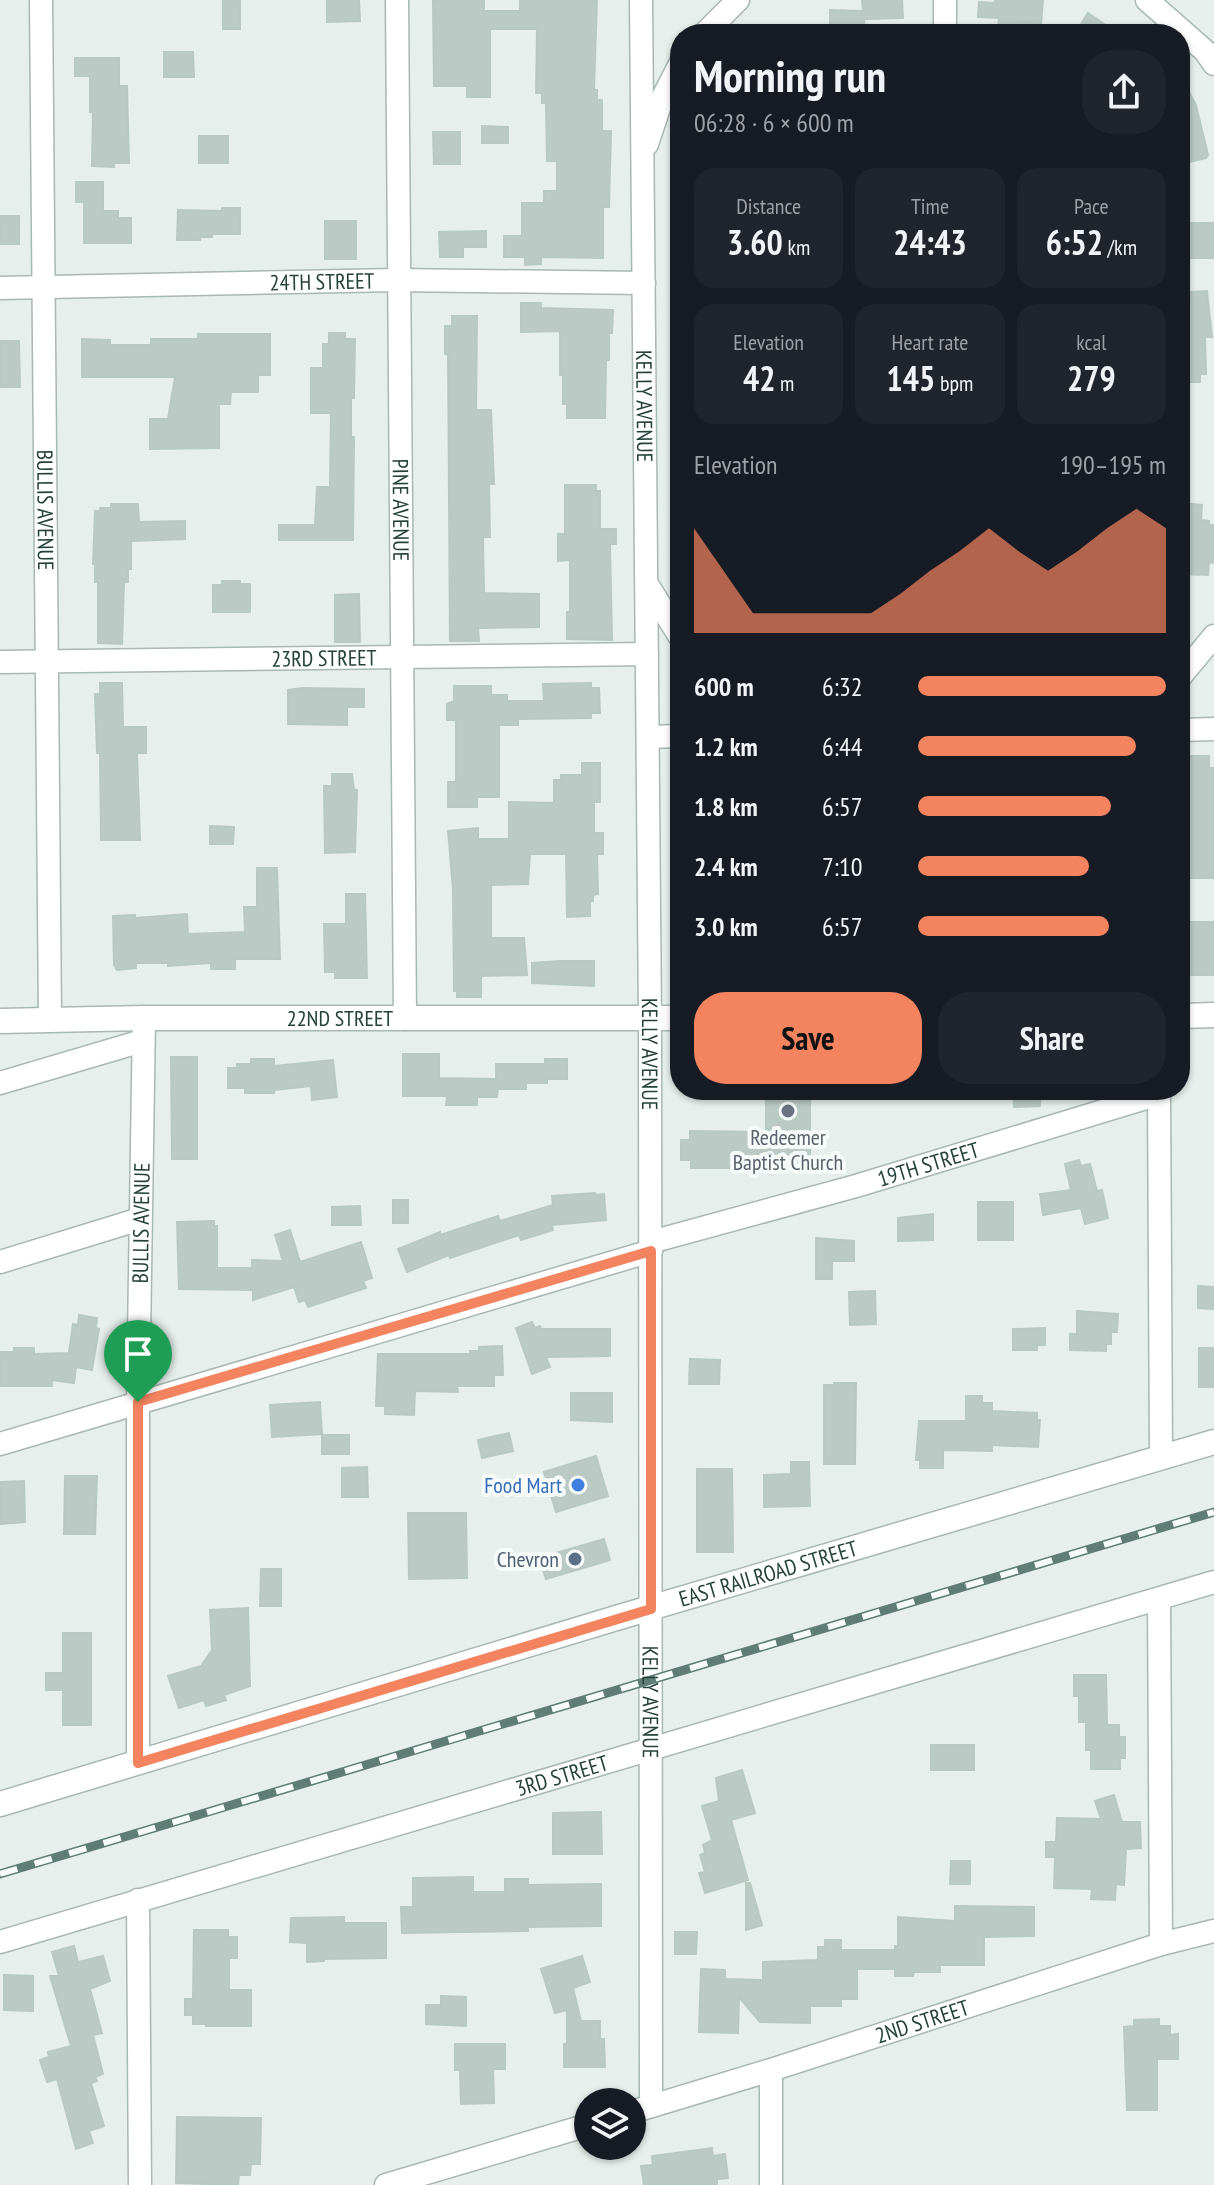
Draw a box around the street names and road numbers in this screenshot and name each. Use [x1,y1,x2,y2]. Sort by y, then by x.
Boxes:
street label: 24TH STREET [269,266,375,297]
street label: KELLY AVENUE [630,350,659,462]
street label: BULLIS AVENUE [31,449,60,570]
street label: PINE AVENUE [387,459,415,561]
street label: 23RD STREET [271,643,377,673]
street label: KELLY AVENUE [636,998,664,1110]
street label: 22ND STREET [287,1004,393,1032]
street label: 19TH STREET [874,1135,983,1193]
street label: BULLIS AVENUE [126,1162,156,1284]
street label: EAST RAILROAD STREET [676,1534,861,1613]
street label: KELLY AVENUE [637,1646,665,1758]
street label: 3RD STREET [512,1748,612,1802]
street label: 2ND STREET [872,1993,972,2049]

